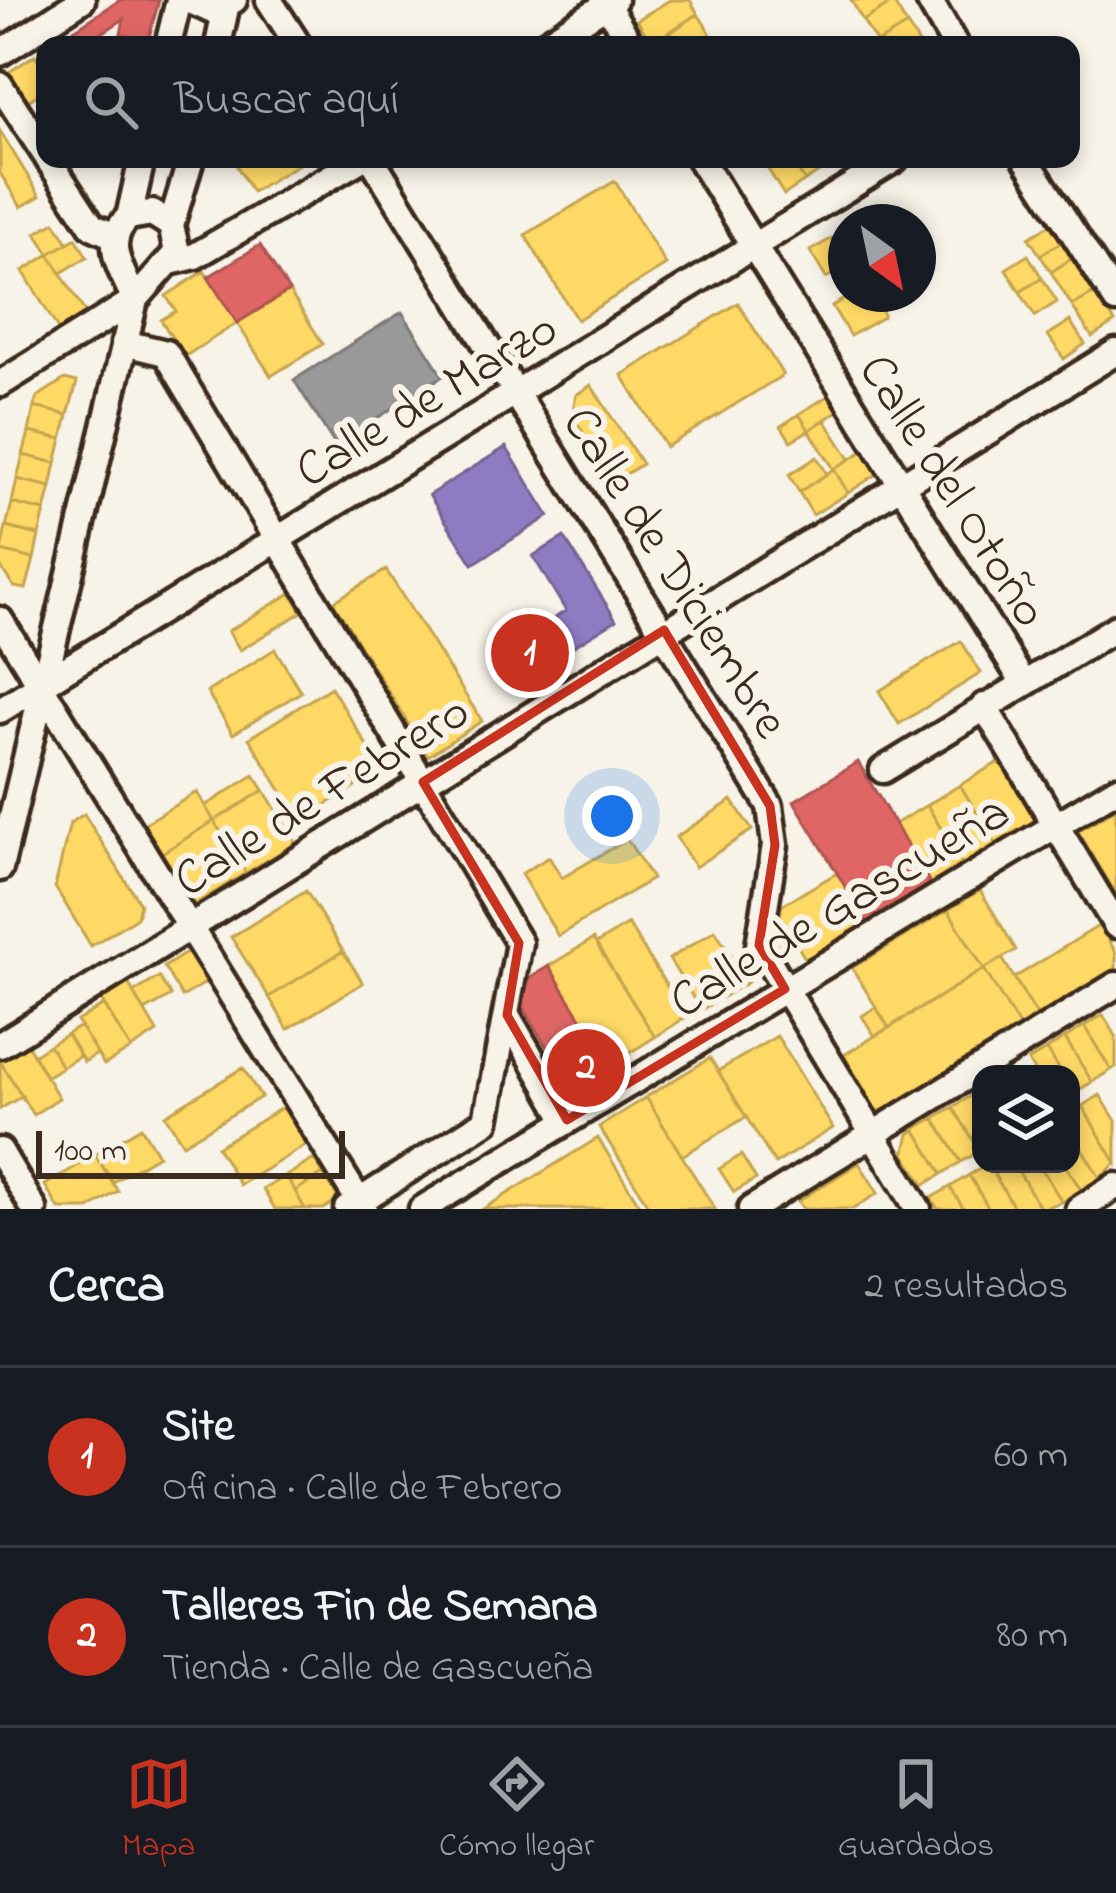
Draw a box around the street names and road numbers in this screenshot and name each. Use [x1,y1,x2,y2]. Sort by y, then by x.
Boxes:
street label: Calle de Marzo [282,294,573,510]
street label: Calle del Otoño [837,341,1065,643]
street label: Calle de Diciembre [541,393,806,755]
street label: Calle de Febrero [160,677,485,919]
street label: Calle de Gascueña [656,777,1025,1040]

